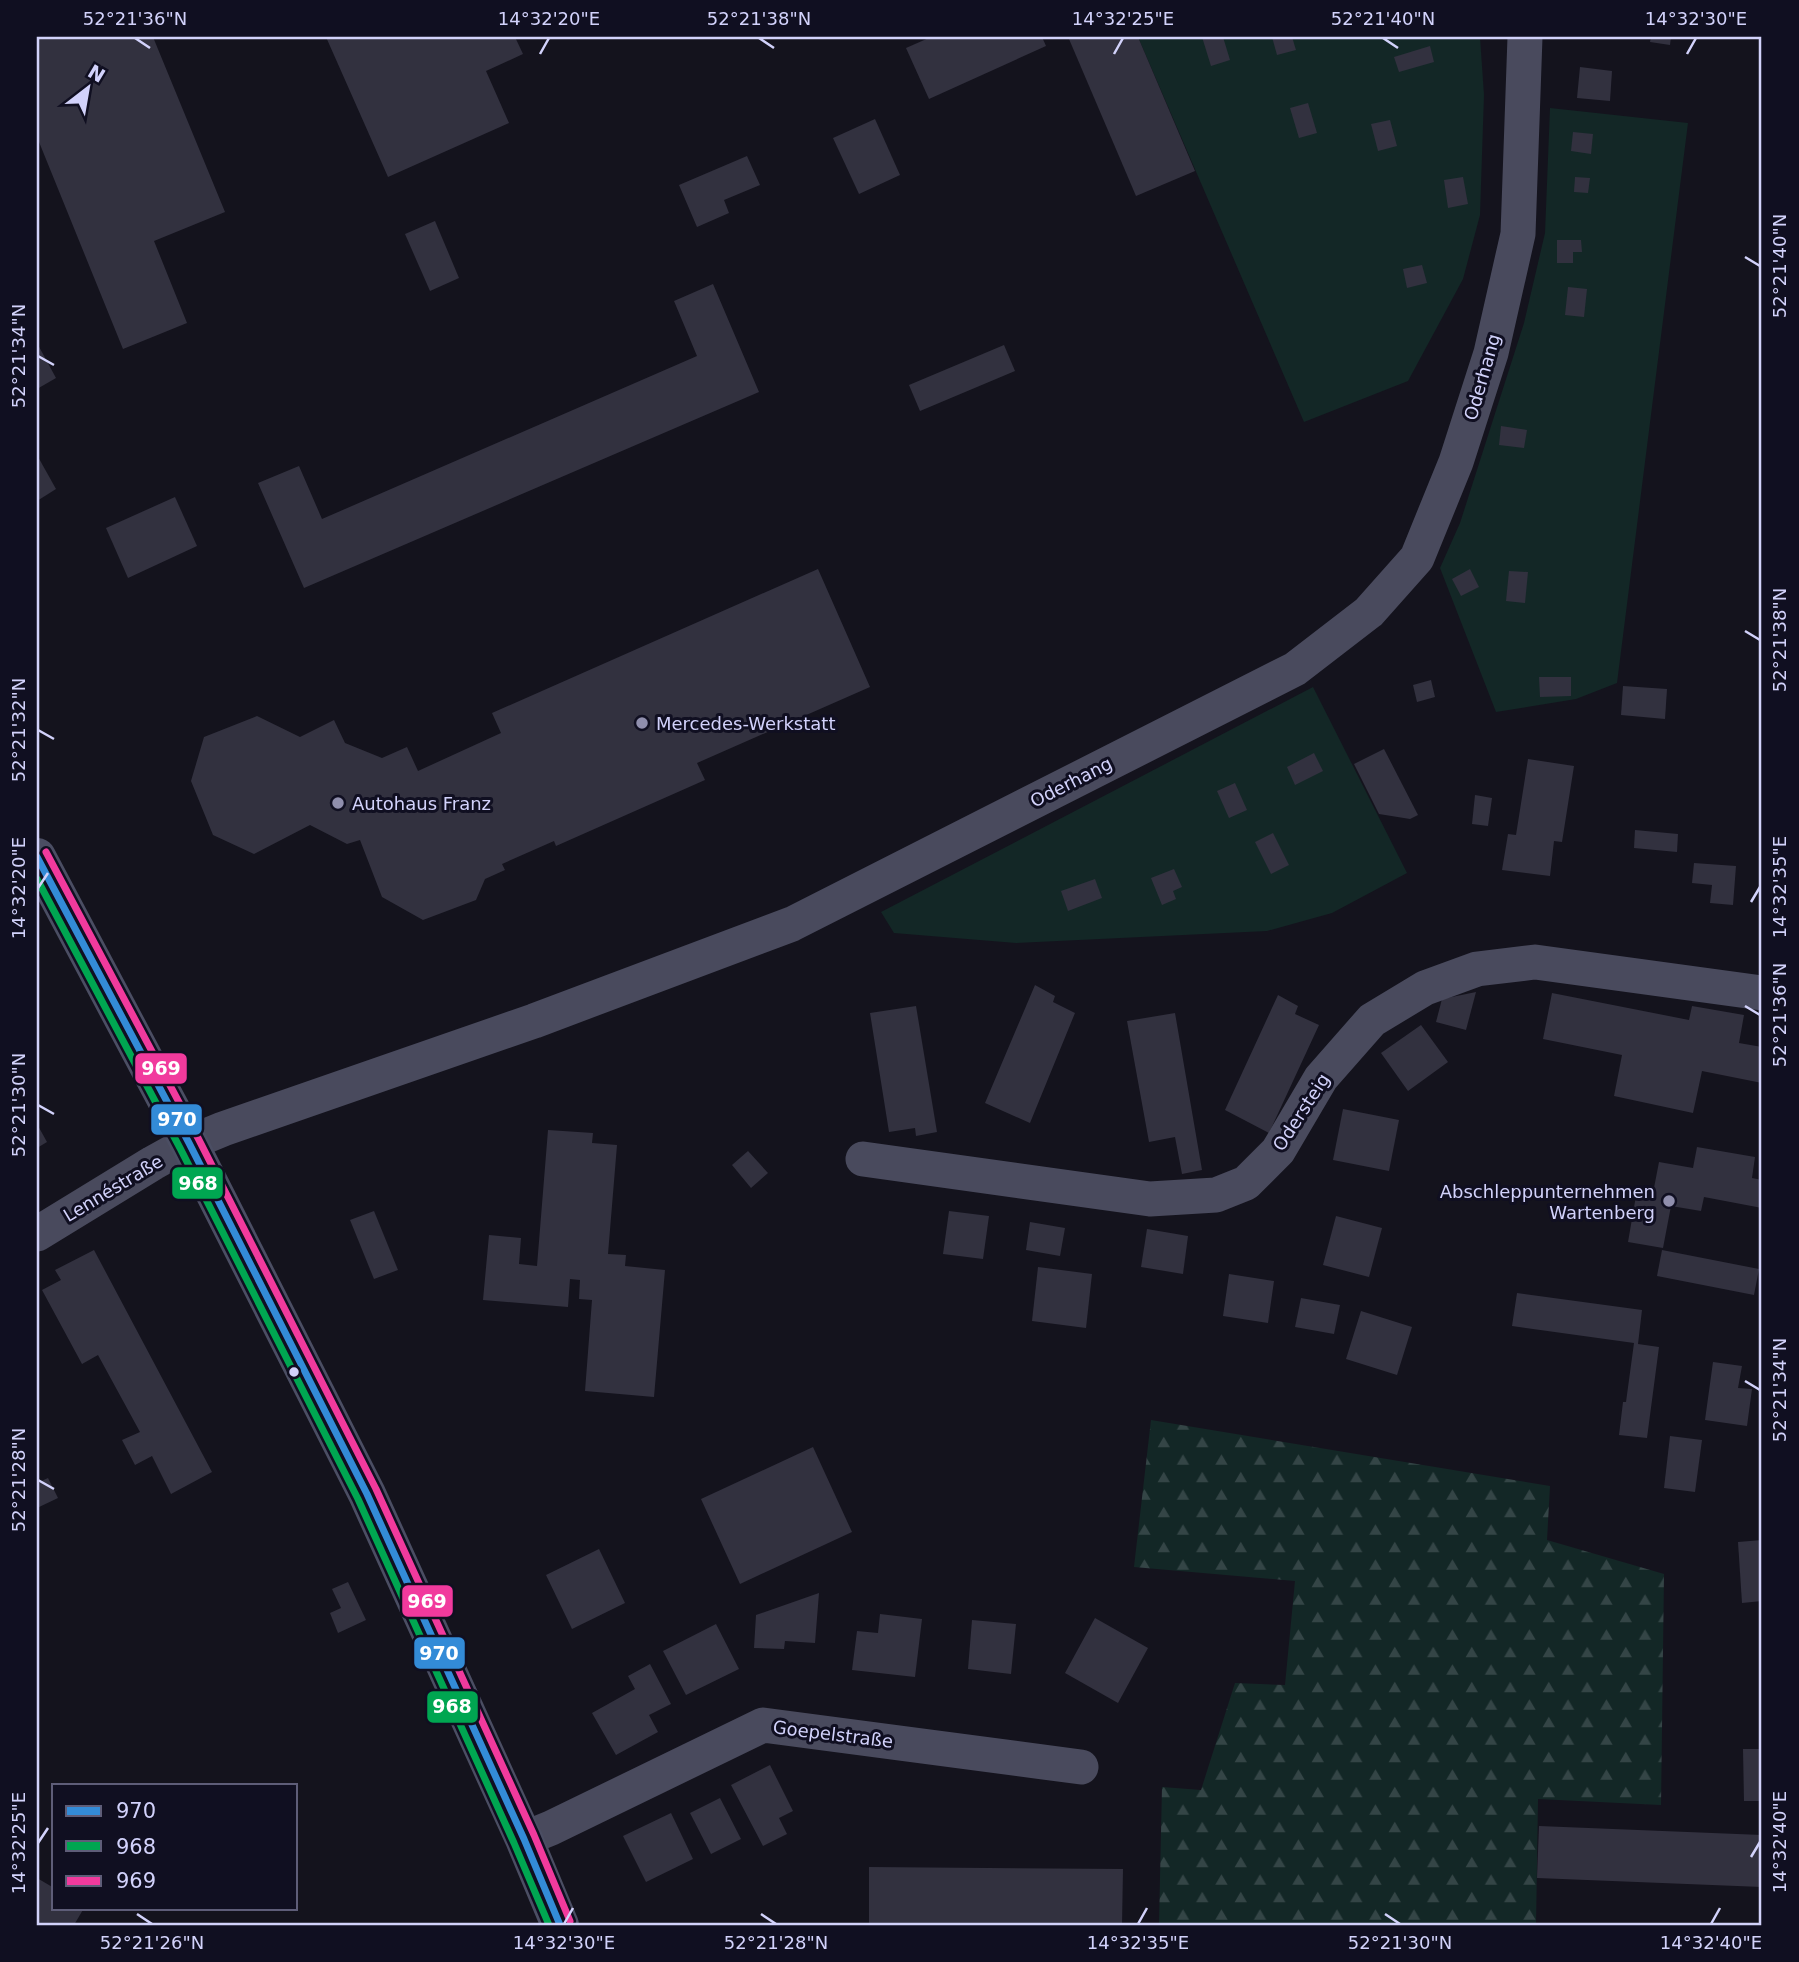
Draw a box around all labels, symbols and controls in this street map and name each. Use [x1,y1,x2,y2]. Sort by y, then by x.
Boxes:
text: 52°21'36"N [83,8,187,29]
text: 14°32'20"E [498,8,600,29]
text: 52°21'38"N [707,8,811,29]
text: 14°32'25"E [1072,8,1174,29]
text: 52°21'40"N [1331,8,1435,29]
text: 14°32'30"E [1645,8,1747,29]
north arrow [52,52,122,122]
text: N [84,60,109,87]
text: 52°21'40"N [1769,214,1790,318]
text: 52°21'34"N [8,304,29,408]
street label: Oderhang [1460,331,1504,423]
text: 52°21'38"N [1769,588,1790,692]
text: 52°21'32"N [8,678,29,782]
place label: Mercedes-Werkstatt [656,713,835,734]
marker: Mercedes-Werkstatt [634,715,650,731]
street label: Oderhang [1027,752,1115,812]
place label: Autohaus Franz [352,793,491,814]
marker: Autohaus Franz [330,795,346,811]
text: 14°32'35"E [1769,836,1790,938]
text: 14°32'20"E [8,837,29,939]
text: 52°21'36"N [1769,963,1790,1067]
line badge: 969 [134,1052,188,1085]
text: 52°21'30"N [8,1053,29,1157]
text: 969 [141,1057,181,1079]
street label: Odersteig [1268,1069,1334,1155]
line badge: 970 [150,1103,203,1136]
text: 970 [157,1108,197,1130]
street label: Lennéstraße [60,1150,166,1226]
line badge: 968 [171,1166,224,1200]
text: 968 [178,1172,218,1194]
place label: Abschleppunternehmen Wartenberg [1440,1181,1655,1223]
marker: Abschleppunternehmen Wartenberg [1661,1193,1677,1209]
text: 52°21'34"N [1769,1338,1790,1442]
unlabelled marker [287,1365,301,1379]
text: 52°21'28"N [8,1428,29,1532]
line badge: 969 [401,1584,454,1618]
text: 969 [407,1590,447,1612]
line badge: 970 [413,1636,466,1670]
text: 970 [419,1642,459,1664]
line badge: 968 [426,1690,479,1724]
text: 968 [432,1695,472,1717]
street label: Goepelstraße [772,1716,894,1752]
legend [52,1784,298,1910]
text: 14°32'40"E [1769,1791,1790,1893]
text: 14°32'25"E [8,1792,29,1894]
text: 970 [116,1799,156,1823]
text: 968 [116,1835,156,1859]
text: 969 [116,1869,156,1893]
text: 52°21'26"N [100,1932,204,1953]
text: 14°32'30"E [513,1932,615,1953]
text: 52°21'28"N [724,1932,828,1953]
text: 14°32'35"E [1087,1932,1189,1953]
text: 52°21'30"N [1348,1932,1452,1953]
text: 14°32'40"E [1660,1932,1762,1953]

